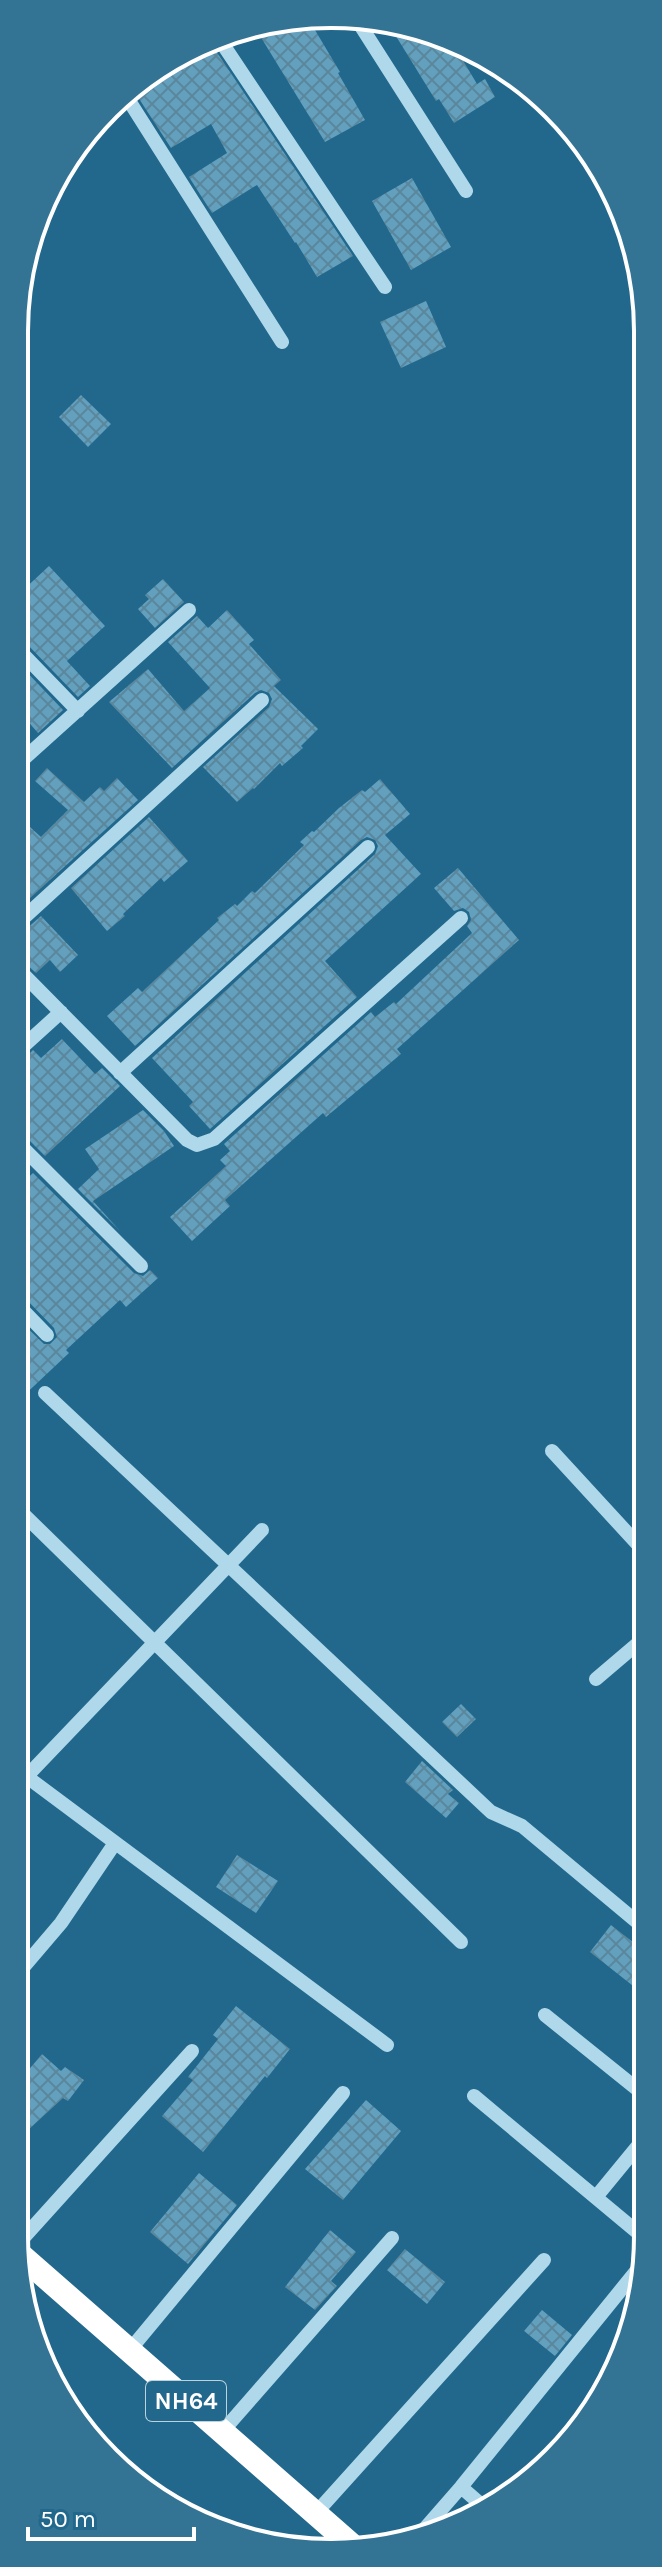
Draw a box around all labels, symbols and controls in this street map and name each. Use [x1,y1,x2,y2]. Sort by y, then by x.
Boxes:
road number: NH64 [146,2381,226,2421]
scale bar [28,2491,194,2541]
text: 50 m [40,2505,96,2533]

